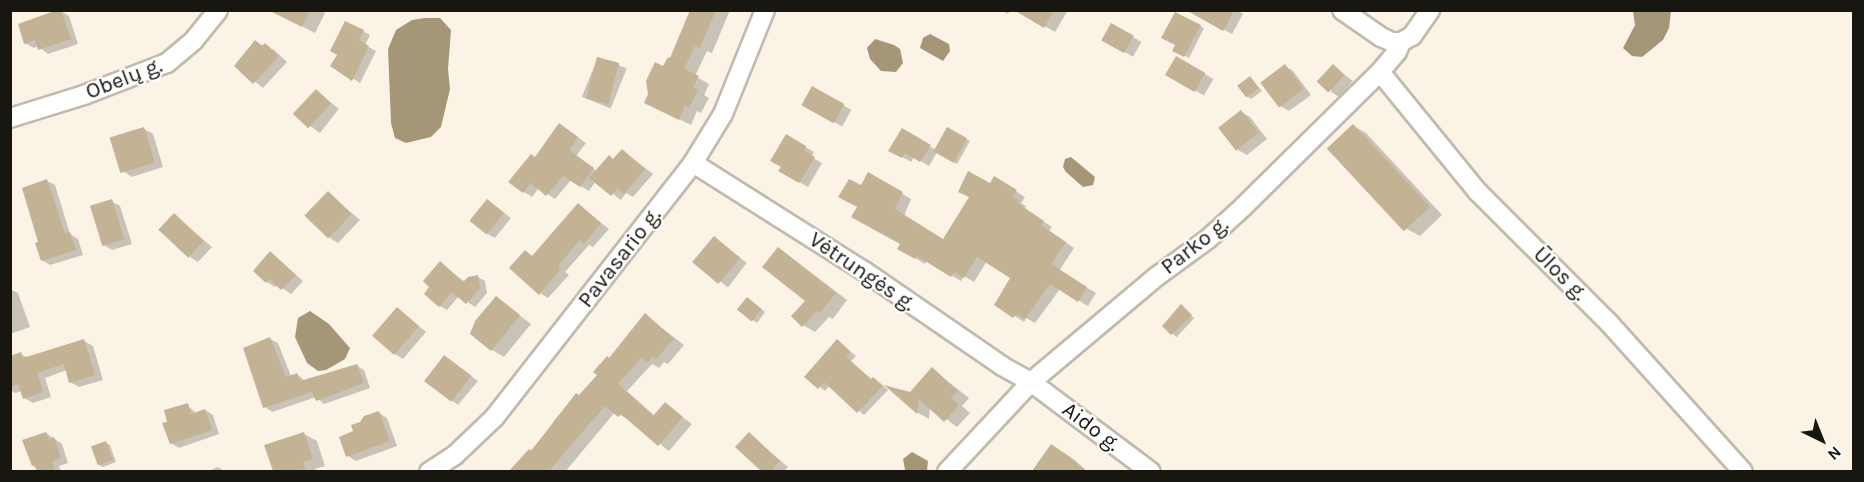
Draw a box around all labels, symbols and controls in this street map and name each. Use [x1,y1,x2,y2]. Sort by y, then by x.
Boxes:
street label: Obelų g. [82,52,166,106]
street label: Pavasario g. [573,203,667,313]
street label: Parko g. [1156,212,1234,280]
street label: Vėtrungės g. [804,227,920,317]
street label: Ūlos g. [1527,241,1593,307]
street label: Aido g. [1057,397,1125,457]
north arrow [1792,410,1852,470]
text: N [1824,443,1845,464]

